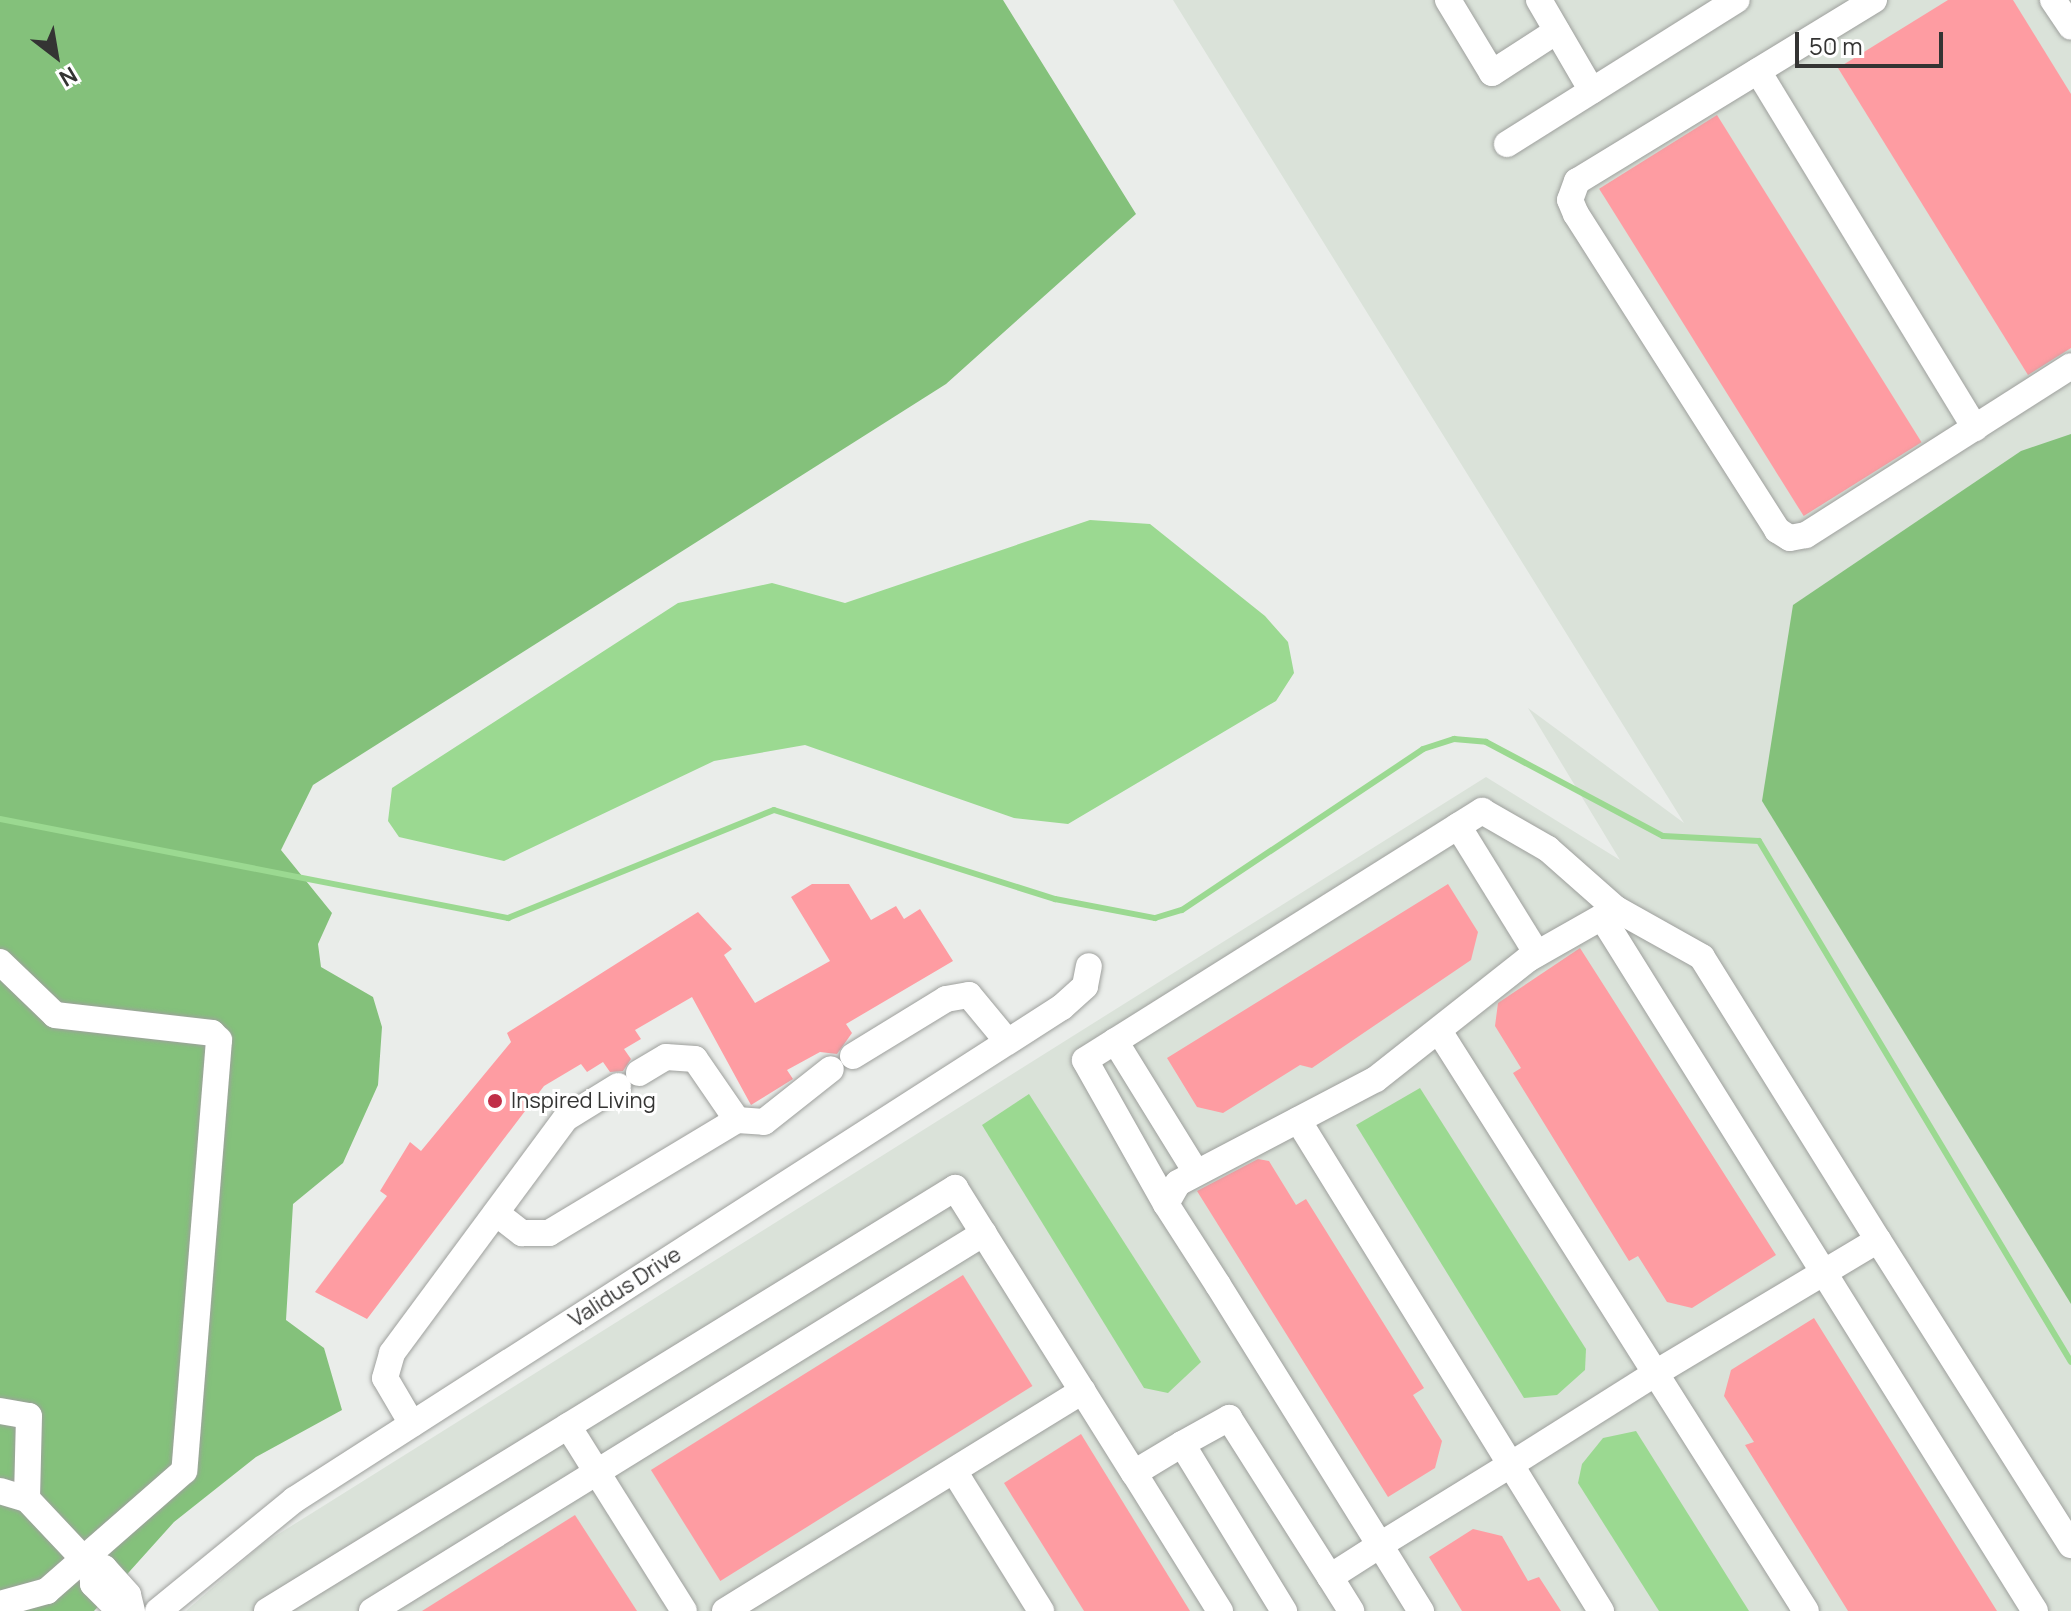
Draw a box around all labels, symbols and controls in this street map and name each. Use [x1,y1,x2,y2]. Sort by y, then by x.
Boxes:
north arrow [16,16,96,96]
scale bar [1799,16,1947,66]
text: 50 m [1809,29,1863,62]
text: N [54,60,83,93]
place label: Inspired Living [511,1088,656,1114]
marker: Inspired Living [486,1092,504,1110]
street label: Validus Drive [564,1241,686,1333]

